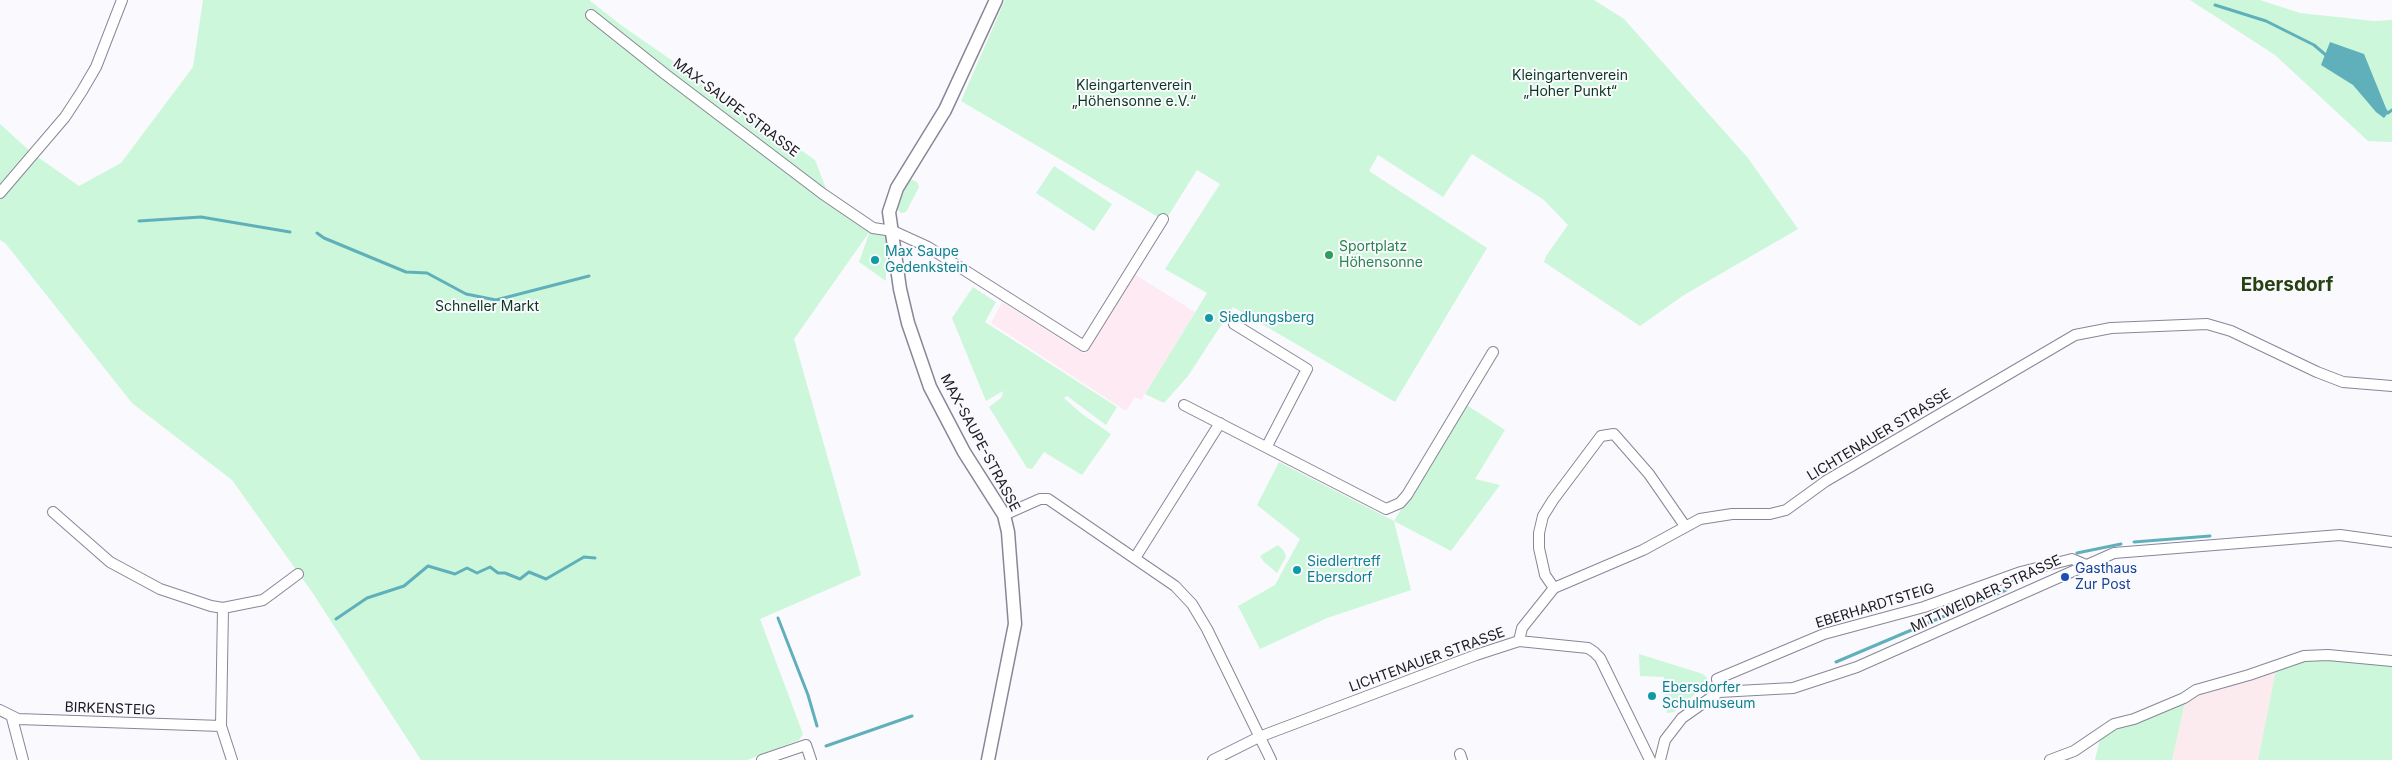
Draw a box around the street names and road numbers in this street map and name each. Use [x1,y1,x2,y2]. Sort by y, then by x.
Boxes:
street label: MAX-SAUPE-STRASSE [670,55,802,161]
street label: MAX-SAUPE-STRASSE [937,371,1023,515]
street label: LICHTENAUER STRASSE [1804,385,1954,485]
street label: MITTWEIDAER STRASSE [1908,552,2064,636]
street label: EBERHARDTSTEIG [1814,580,1936,632]
street label: LICHTENAUER STRASSE [1347,624,1507,696]
street label: BIRKENSTEIG [64,699,156,719]

